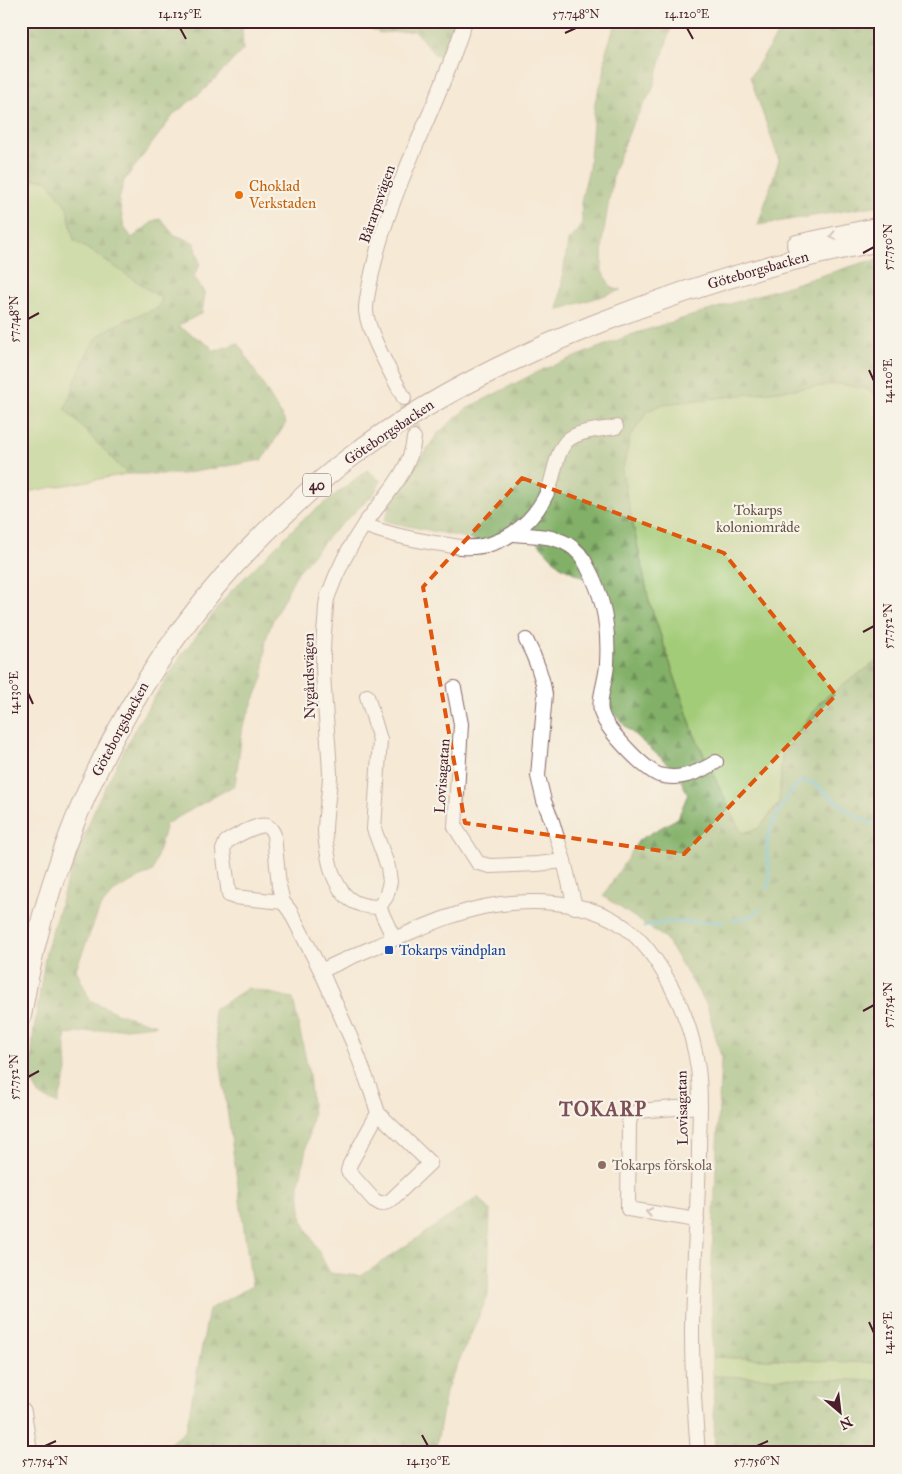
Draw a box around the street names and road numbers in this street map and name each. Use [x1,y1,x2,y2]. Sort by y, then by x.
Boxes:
street label: Bårarpsvägen [355,162,399,246]
street label: Göteborgsbacken [705,247,811,293]
street label: Göteborgsbacken [341,395,437,469]
road number: 40 [303,474,331,496]
street label: Nygårdsvägen [299,633,319,719]
street label: Göteborgsbacken [88,679,152,779]
street label: Lovisagatan [430,738,454,814]
street label: Lovisagatan [672,1070,692,1146]

